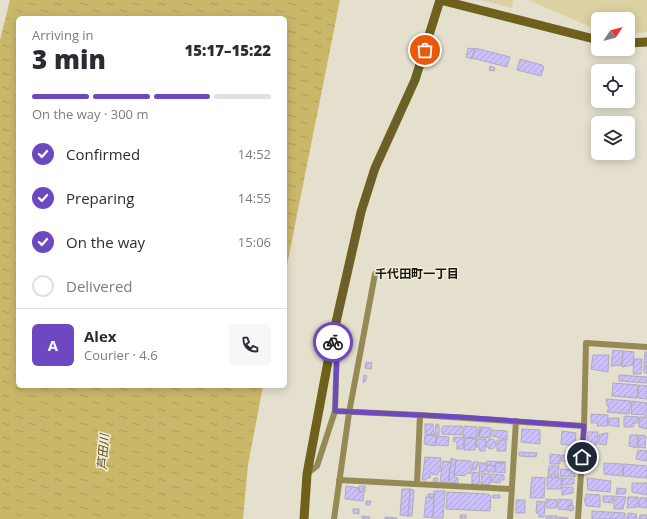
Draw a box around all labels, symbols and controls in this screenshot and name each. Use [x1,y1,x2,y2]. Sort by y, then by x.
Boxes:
north arrow [591,12,635,56]
map controls [591,12,635,160]
text: Arriving in [32,26,94,44]
pin [408,33,442,67]
icon: bag [414,39,436,61]
text: 15:17–15:22 [185,40,271,60]
text: 3 min [32,41,106,77]
button: locate [591,64,635,108]
text: On the way · 300 m [32,105,148,123]
button: layers [591,116,635,160]
icon: check [32,143,54,165]
text: Confirmed [66,144,140,164]
text: 14:52 [238,145,271,163]
icon: check [32,187,54,209]
text: Preparing [66,188,134,208]
text: 14:55 [238,189,271,207]
icon: check [32,231,54,253]
text: On the way [66,232,145,252]
text: 15:06 [238,233,271,251]
district label: 千代田町一丁目 [375,265,459,282]
text: Delivered [66,276,133,296]
courier [313,322,353,362]
button: phone [229,324,271,366]
text: Alex [84,326,116,346]
icon: bike [322,331,344,353]
text: A [48,335,58,355]
text: Courier · 4.6 [84,346,158,364]
water label: 芦田川 [93,431,113,471]
pin [565,440,599,474]
icon: home [571,446,593,468]

